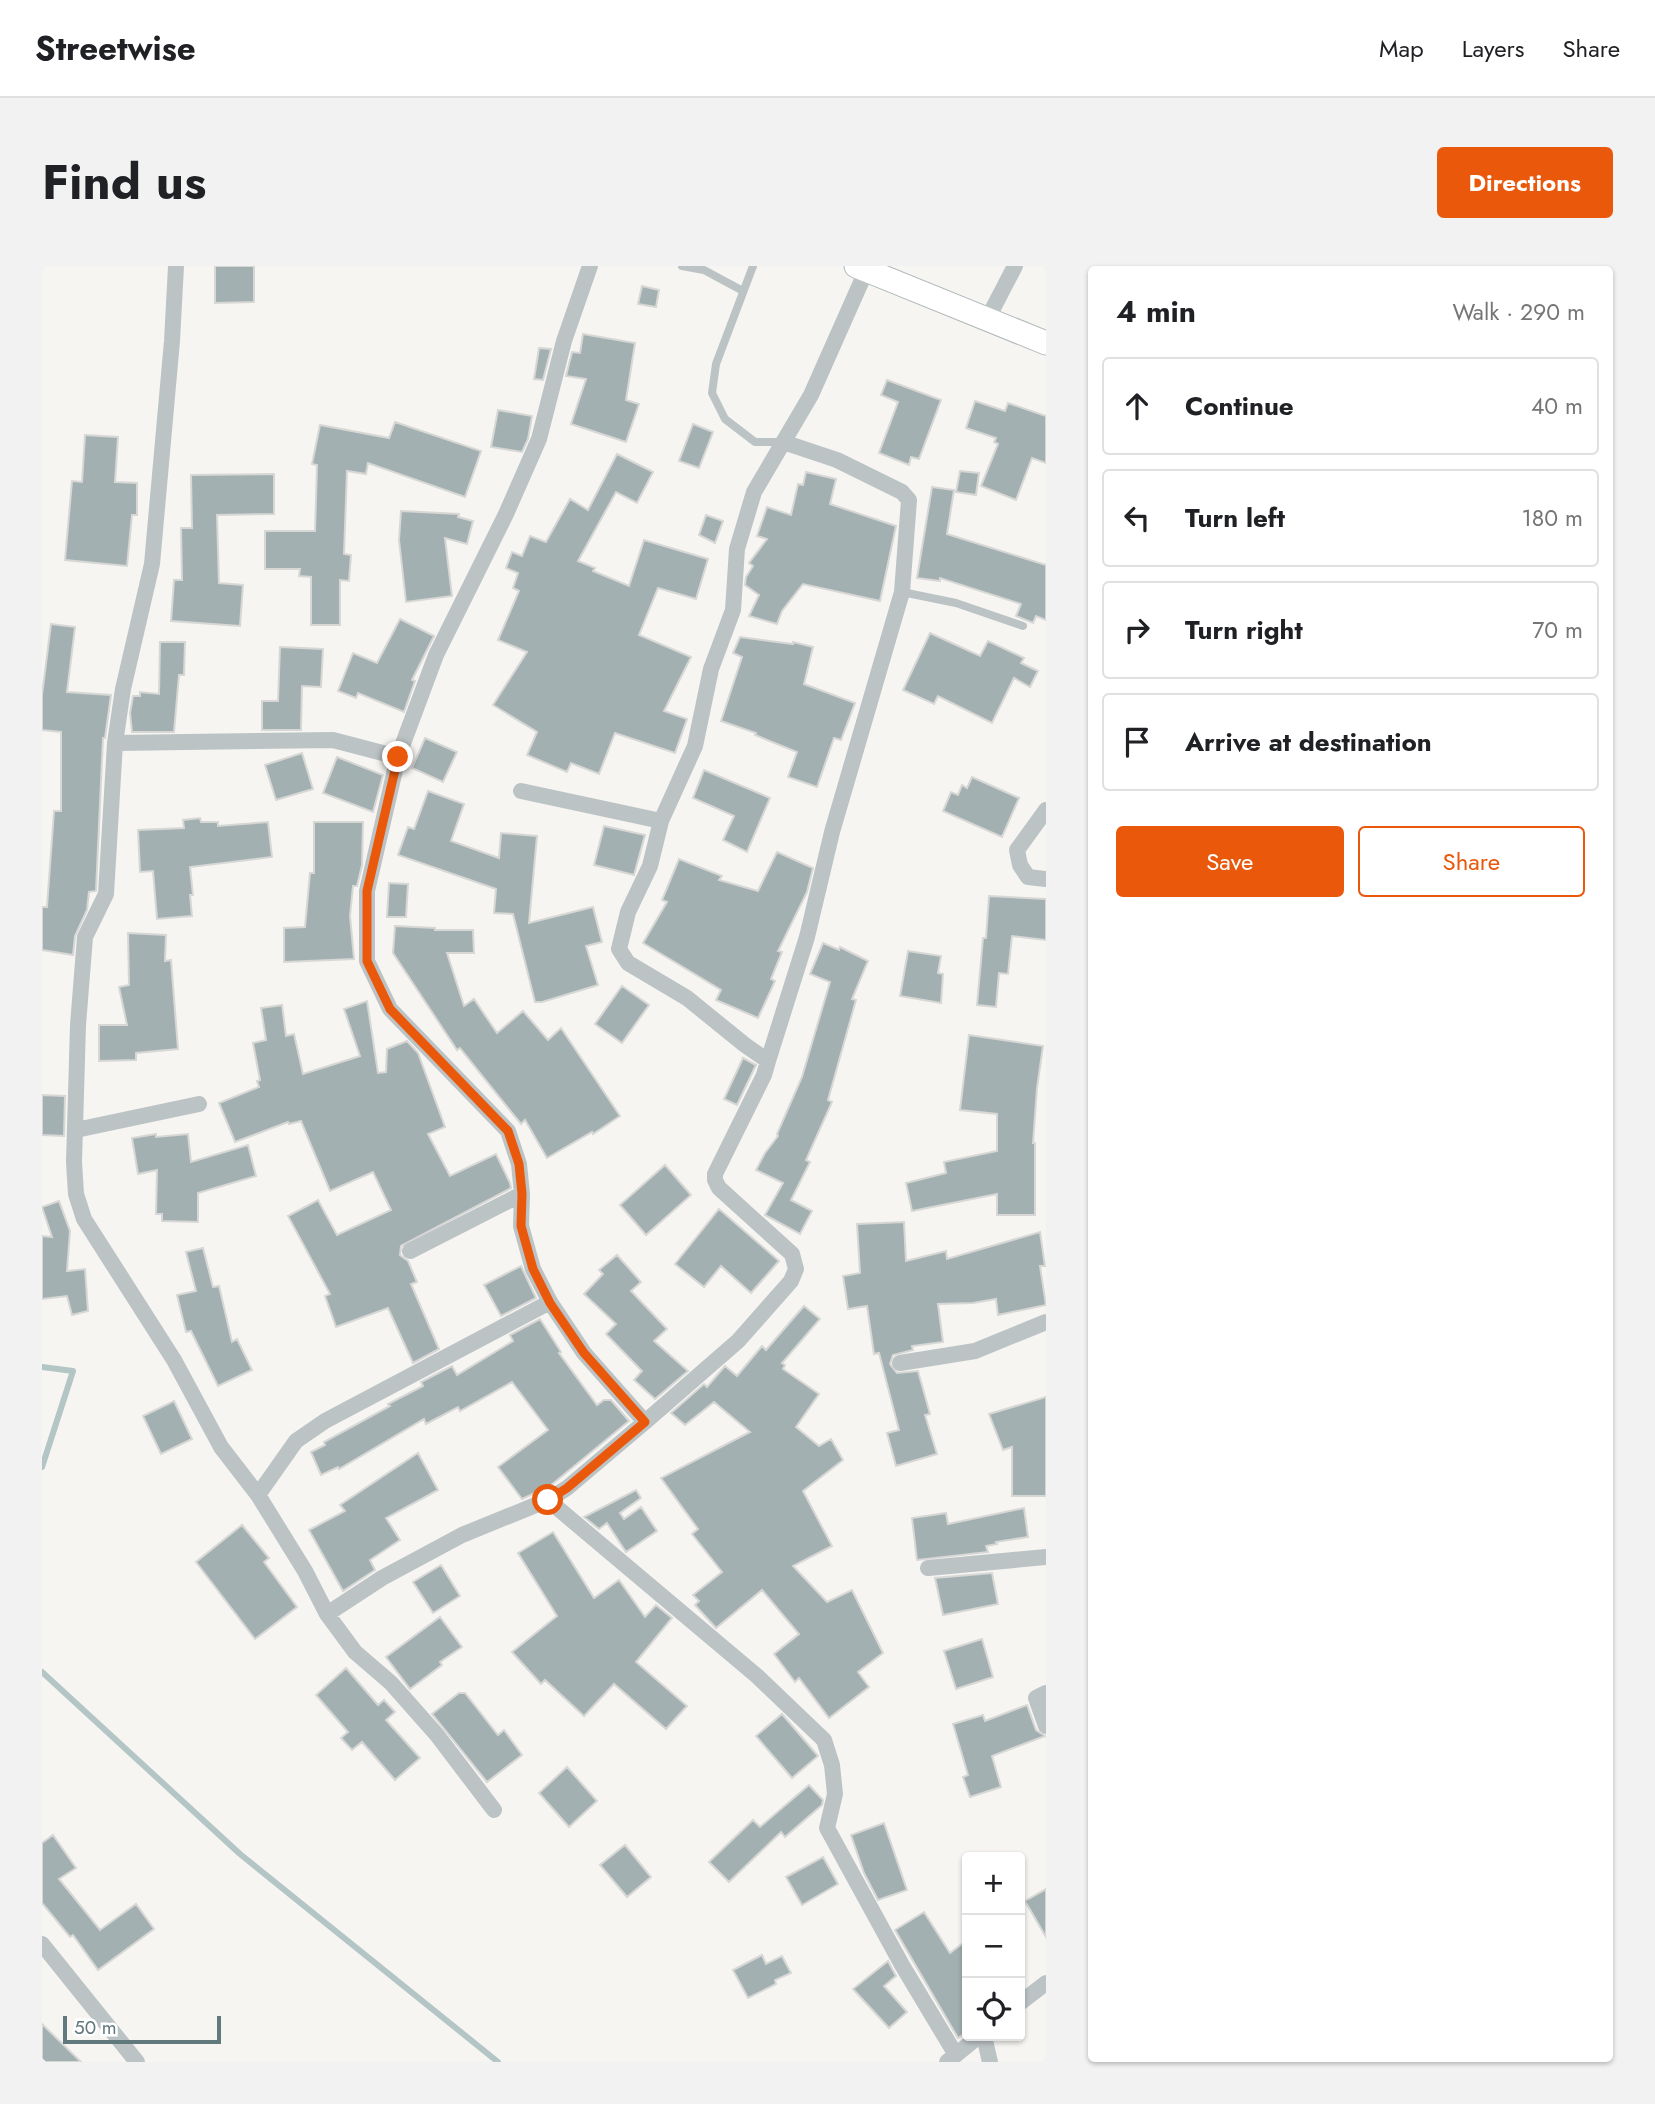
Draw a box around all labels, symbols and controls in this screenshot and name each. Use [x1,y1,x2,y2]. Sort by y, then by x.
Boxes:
text: Streetwise [35,25,196,72]
text: Map [1379,31,1424,66]
text: Layers [1462,31,1524,66]
text: Share [1562,31,1620,66]
text: Find us [42,147,206,217]
button: Directions [1437,147,1613,218]
text: 4 min [1116,290,1196,333]
text: Walk · 290 m [1452,295,1585,329]
icon: ahead [1118,387,1156,425]
text: Continue [1185,387,1294,425]
text: 40 m [1531,389,1583,423]
icon: left [1118,499,1156,537]
text: Turn left [1185,499,1285,537]
text: 180 m [1521,501,1583,535]
icon: right [1118,611,1156,649]
text: Turn right [1185,611,1303,649]
text: 70 m [1532,613,1583,647]
icon: arrive [1118,723,1156,761]
text: Arrive at destination [1185,723,1432,761]
route end [382,741,413,772]
button: Save [1116,826,1344,897]
button: Share [1358,826,1585,897]
route start [532,1484,563,1515]
map controls [962,1852,1025,2041]
button: + [962,1852,1025,1915]
button: − [962,1915,1025,1978]
button: locate [962,1978,1025,2041]
scale bar [63,2013,220,2045]
text: 50 m [74,2014,117,2041]

